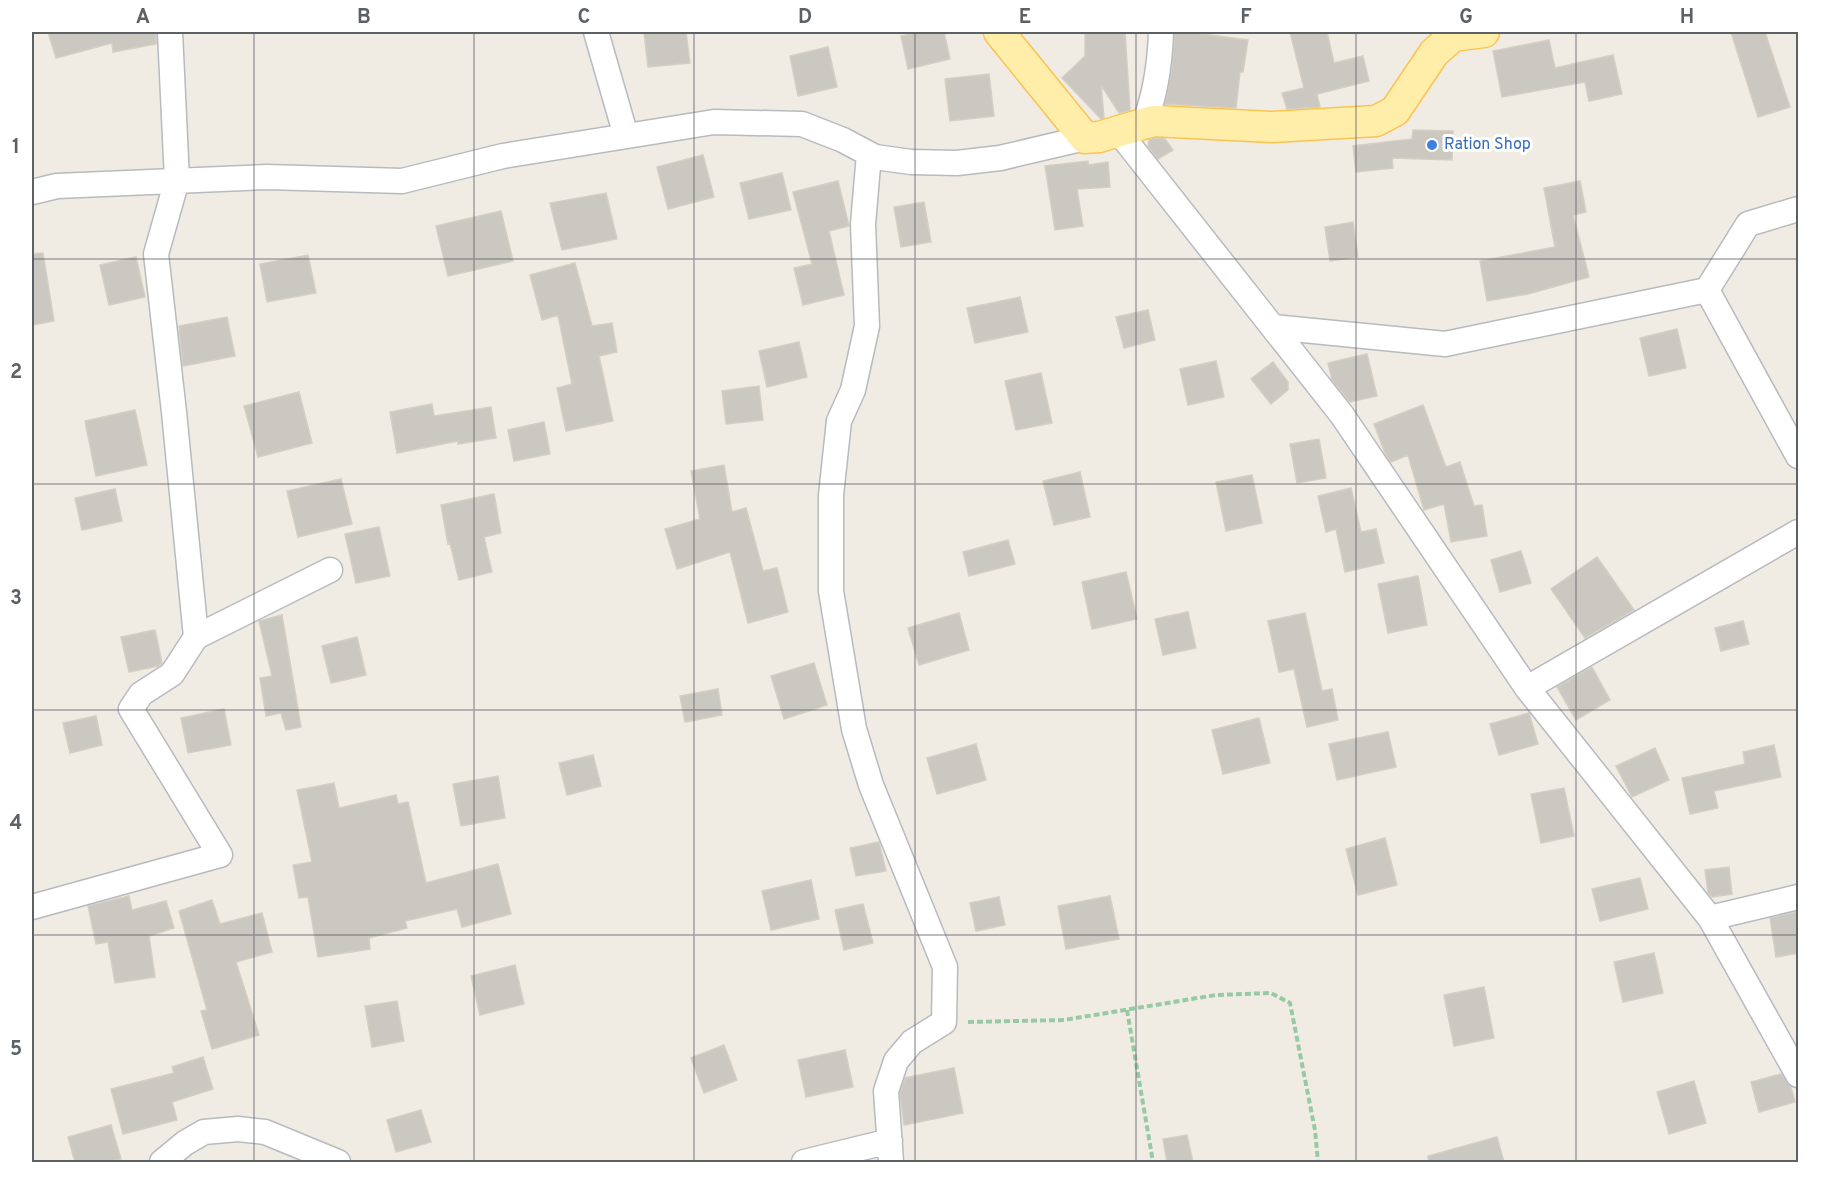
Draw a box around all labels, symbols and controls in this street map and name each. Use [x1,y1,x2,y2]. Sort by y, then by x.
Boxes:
text: A [136,5,150,31]
text: B [357,5,371,31]
text: C [578,5,590,31]
text: D [798,5,812,31]
text: E [1019,5,1031,31]
text: F [1240,5,1252,31]
text: G [1459,5,1473,31]
text: H [1680,5,1694,31]
text: 1 [12,135,20,161]
place label: Ration Shop [1444,135,1531,155]
marker: Ration Shop [1425,138,1439,152]
text: 2 [10,360,22,386]
text: 3 [10,586,22,612]
text: 4 [10,811,22,837]
text: 5 [10,1037,22,1063]

